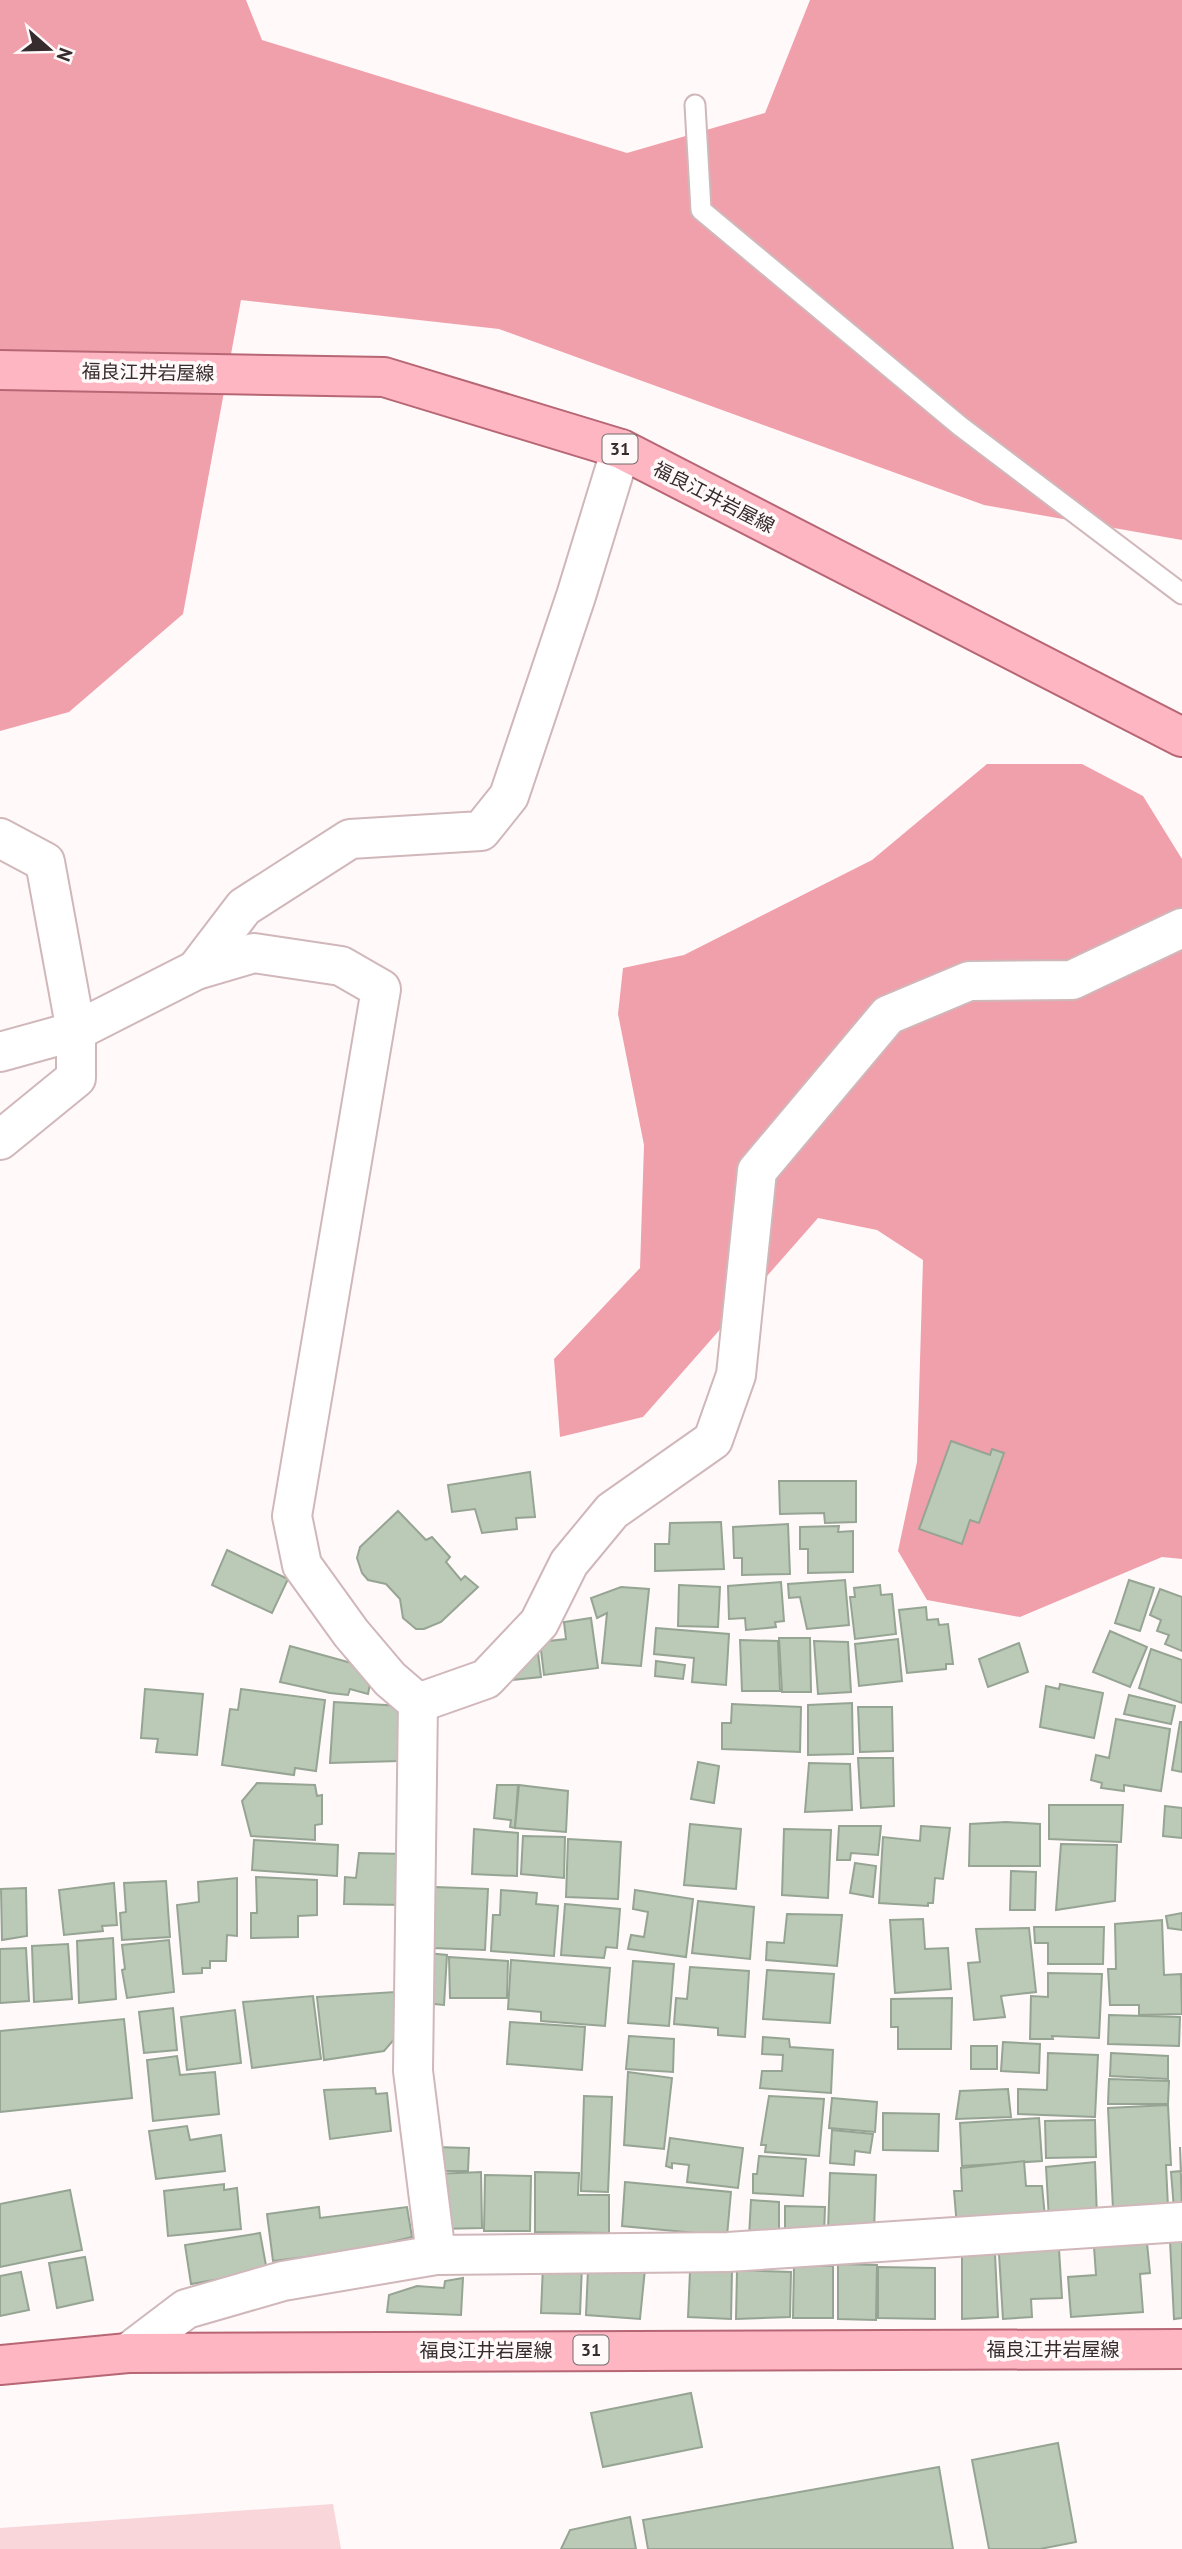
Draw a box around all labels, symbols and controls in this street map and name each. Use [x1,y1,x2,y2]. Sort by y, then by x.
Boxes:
north arrow [14,14,84,84]
text: N [52,45,78,65]
street label: 福良江井岩屋線 [81,359,215,385]
road number: 31 [602,434,638,463]
street label: 福良江井岩屋線 [649,456,779,538]
road number: 31 [574,2336,608,2364]
street label: 福良江井岩屋線 [986,2337,1120,2361]
street label: 福良江井岩屋線 [419,2338,553,2362]

